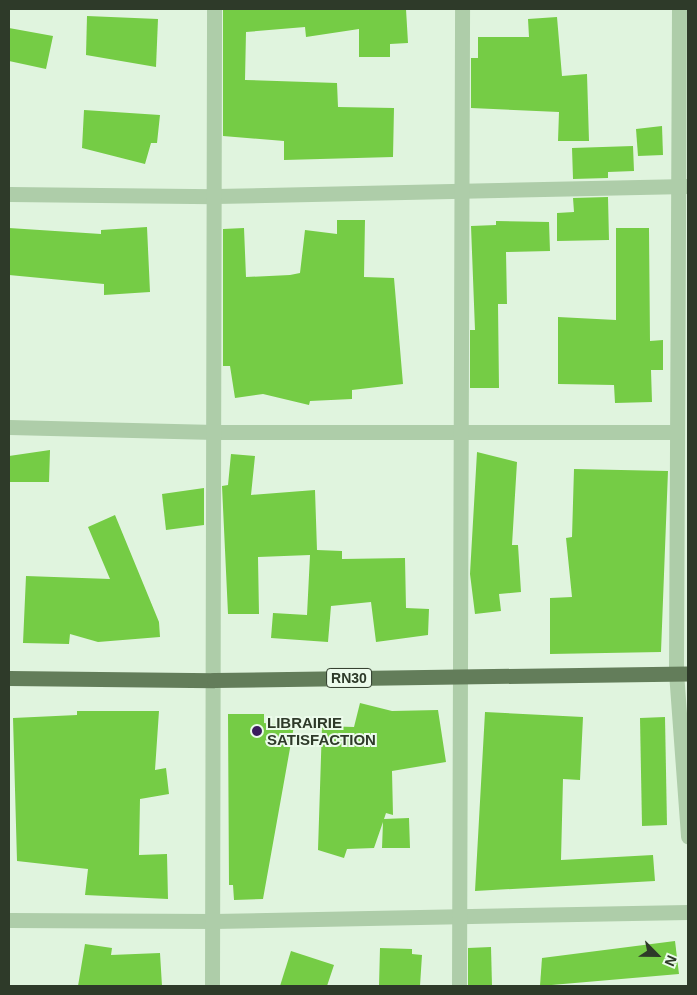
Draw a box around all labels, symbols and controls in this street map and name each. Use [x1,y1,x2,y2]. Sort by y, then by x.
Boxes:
road number: RN30 [325,666,373,690]
place label: LIBRAIRIE SATISFACTION [267,713,376,748]
marker: LIBRAIRIE SATISFACTION [251,725,263,737]
north arrow [632,930,682,980]
text: N [661,953,680,969]

